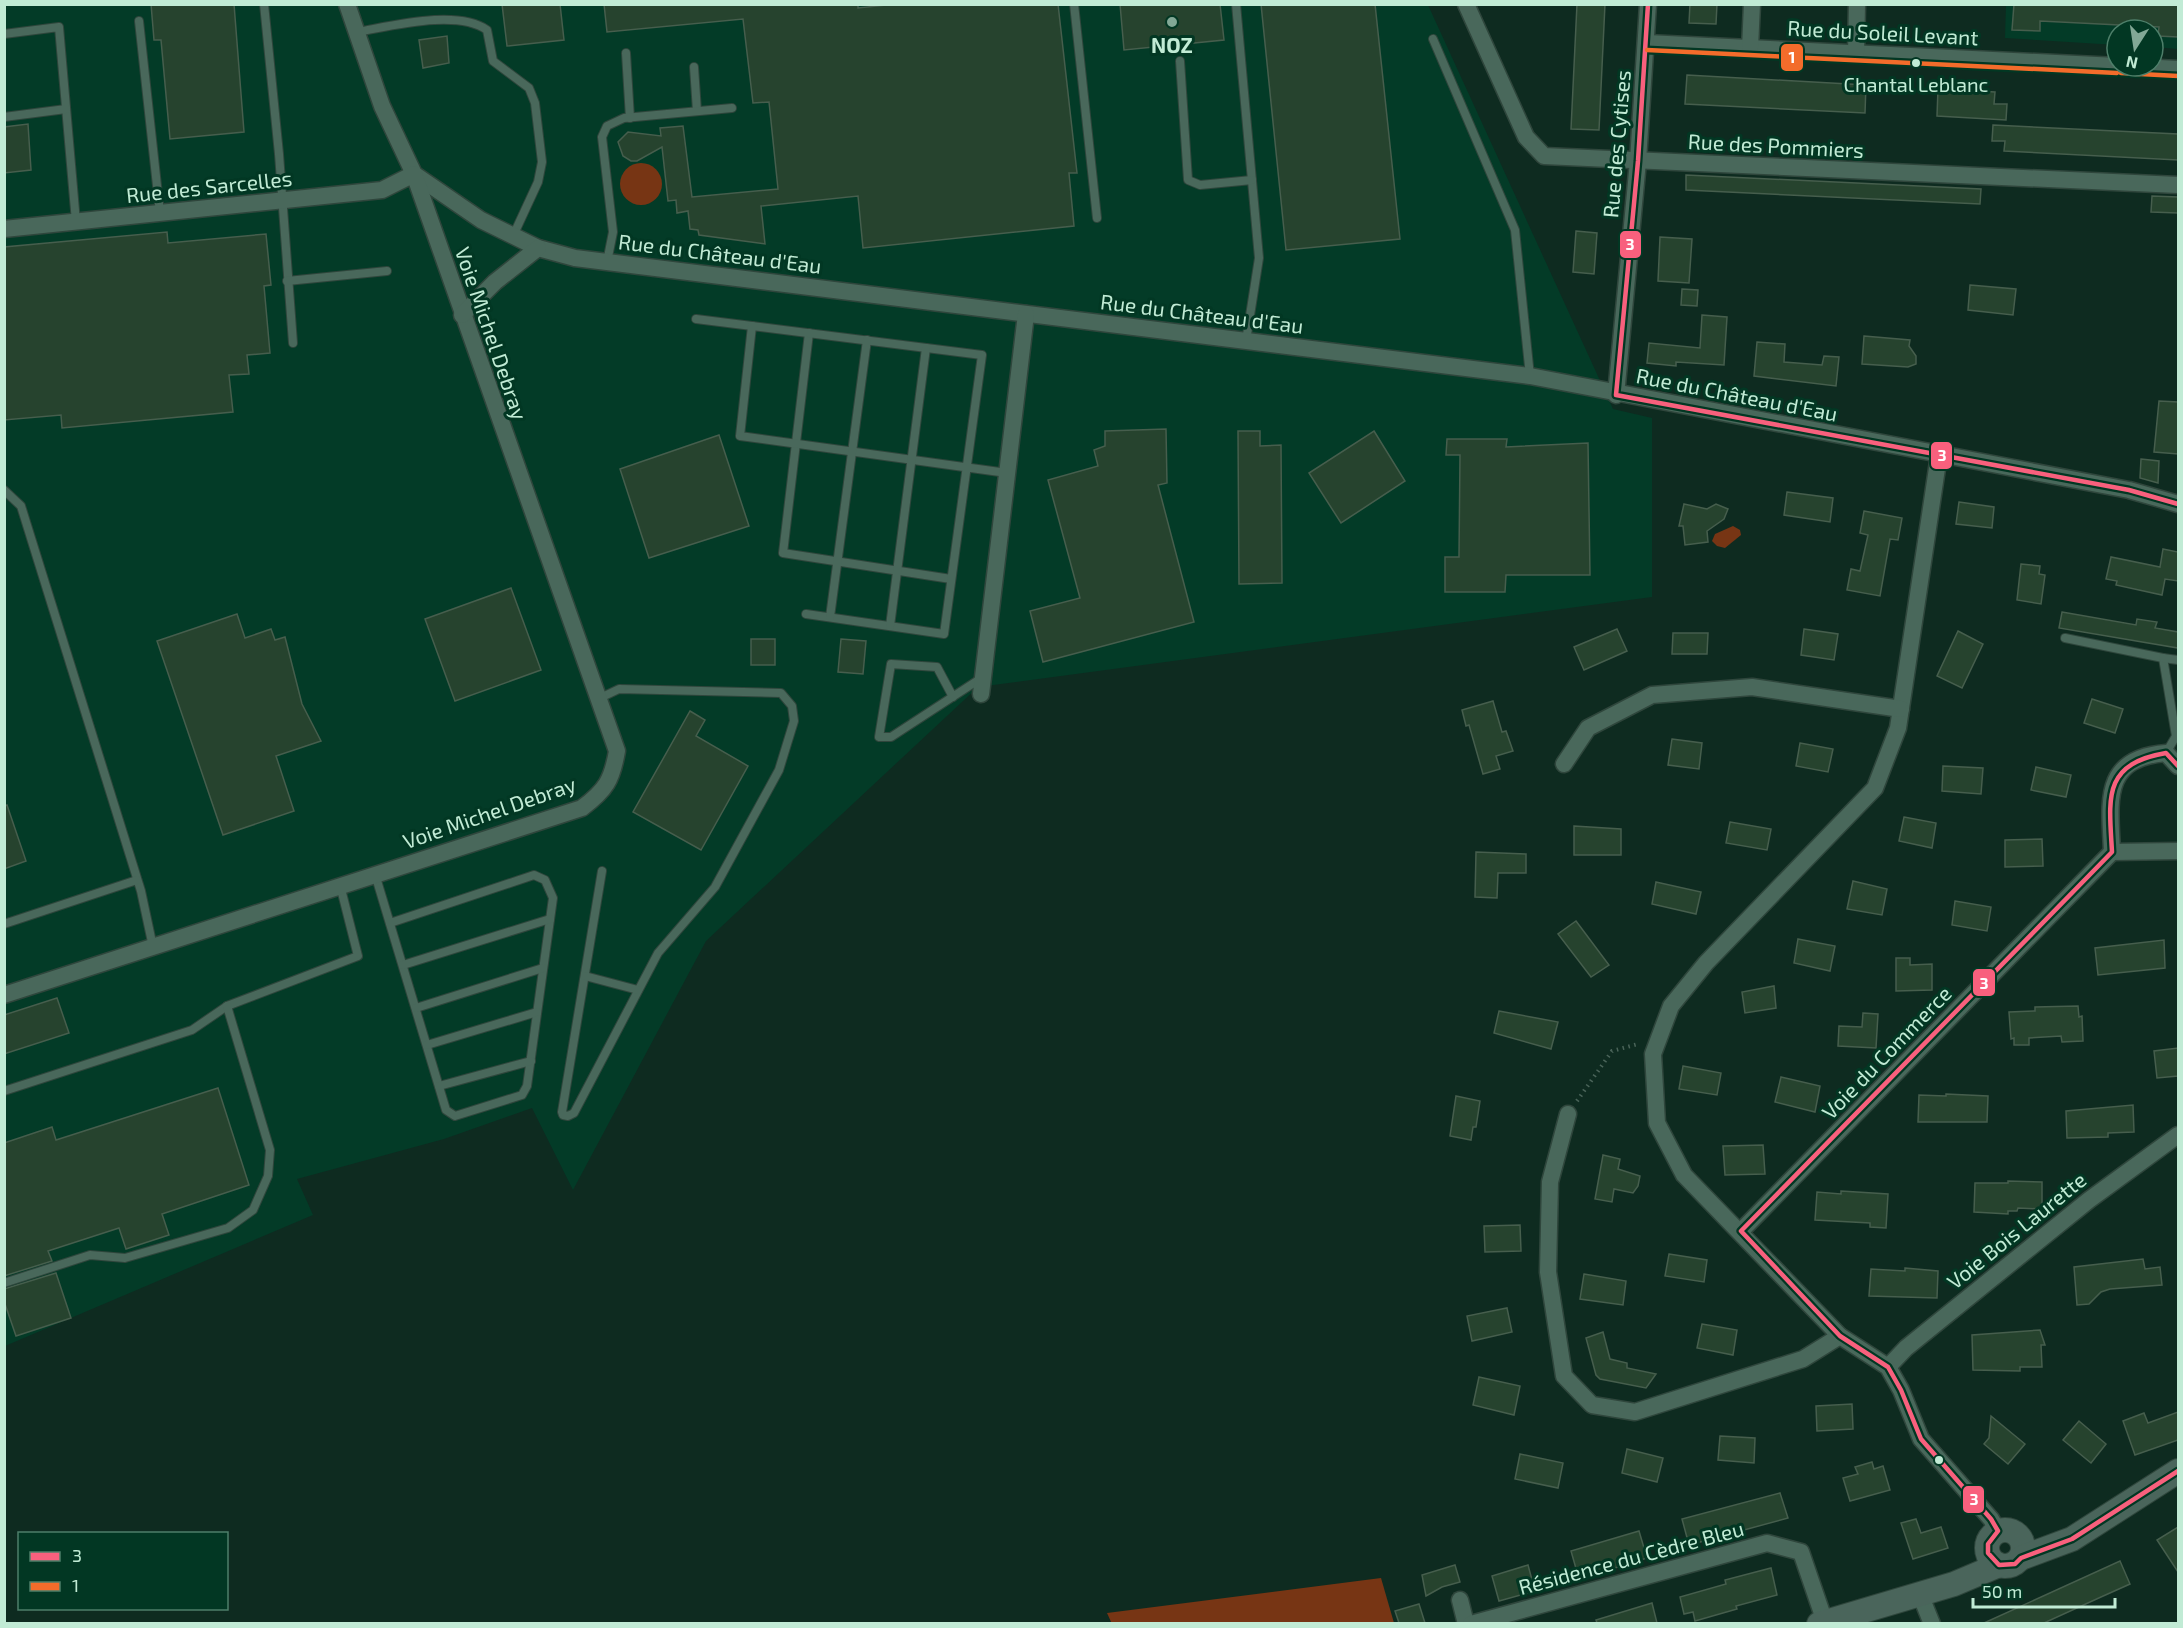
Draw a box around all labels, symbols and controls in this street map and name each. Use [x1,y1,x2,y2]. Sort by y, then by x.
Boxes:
marker: NOZ [1165,15,1179,29]
street label: Rue du Soleil Levant [1787,15,1979,49]
north arrow [2105,18,2165,78]
place label: NOZ [1151,32,1193,57]
line badge: 1 [1780,43,1804,72]
text: 1 [1789,47,1795,66]
text: N [2124,53,2139,74]
marker: Chantal Leblanc [1910,57,1922,69]
street label: Rue des Cytises [1597,69,1635,219]
place label: Chantal Leblanc [1844,72,1989,96]
street label: Rue des Pommiers [1687,128,1865,162]
street label: Rue des Sarcelles [125,165,293,207]
street label: Rue du Château d'Eau [617,228,823,278]
line badge: 3 [1619,230,1642,259]
text: 3 [1625,234,1635,253]
street label: Voie Michel Debray [451,243,533,423]
street label: Rue du Château d'Eau [1099,288,1305,338]
street label: Rue du Château d'Eau [1634,362,1840,426]
line badge: 3 [1930,441,1953,470]
text: 3 [1937,445,1947,464]
street label: Voie Michel Debray [399,771,579,853]
line badge: 3 [1972,968,1996,997]
text: 3 [1979,973,1989,992]
street label: Voie du Commerce [1816,980,1956,1124]
street label: Voie Bois Laurette [1941,1166,2091,1294]
unlabelled marker [1933,1454,1945,1466]
line badge: 3 [1962,1485,1985,1514]
text: 3 [1969,1489,1979,1508]
street label: Résidence du Cèdre Bleu [1516,1515,1746,1599]
legend [18,1532,228,1610]
text: 3 [72,1544,82,1566]
scale bar [1973,1571,2116,1609]
text: 1 [72,1574,79,1596]
text: 50 m [1982,1580,2022,1602]

